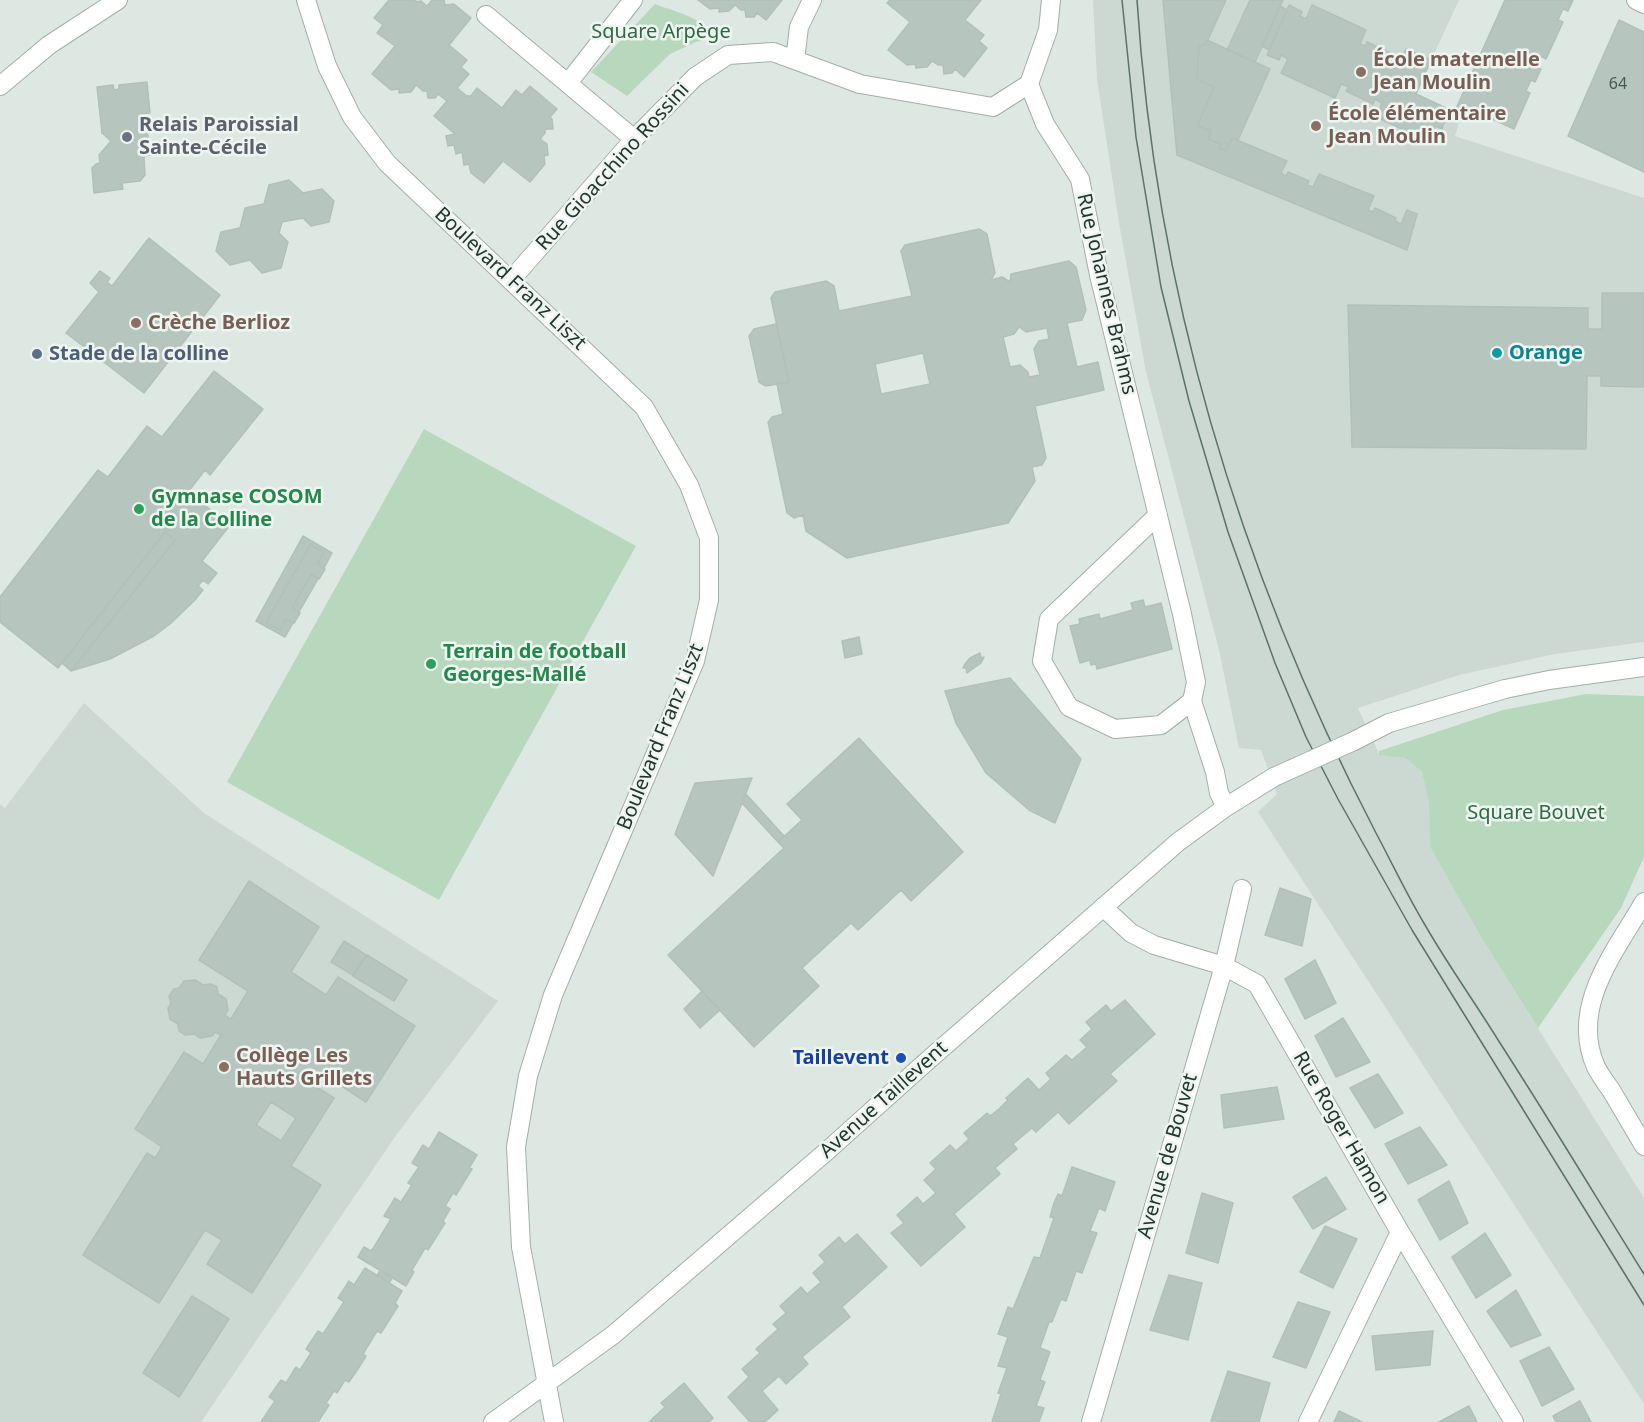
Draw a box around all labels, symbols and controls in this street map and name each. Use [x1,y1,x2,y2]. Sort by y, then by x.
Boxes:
park label: Square Arpège [591,20,731,44]
place label: École maternelle Jean Moulin [1373,48,1540,95]
marker: École maternelle Jean Moulin [1354,65,1368,79]
house number: 64 [1609,74,1627,94]
street label: Rue Gioacchino Rossini [531,78,695,256]
place label: École élémentaire Jean Moulin [1328,102,1507,149]
place label: Relais Paroissial Sainte-Cécile [139,113,299,160]
marker: École élémentaire Jean Moulin [1309,119,1323,133]
marker: Relais Paroissial Sainte-Cécile [120,130,134,144]
street label: Rue Johannes Brahms [1071,191,1141,397]
street label: Boulevard Franz Liszt [429,203,591,355]
place label: Crèche Berlioz [148,311,290,335]
marker: Crèche Berlioz [129,316,143,330]
place label: Orange [1509,341,1583,365]
place label: Stade de la colline [49,342,229,366]
marker: Orange [1490,346,1504,360]
marker: Stade de la colline [30,347,44,361]
place label: Gymnase COSOM de la Colline [151,485,323,532]
marker: Gymnase COSOM de la Colline [132,502,146,516]
place label: Terrain de football Georges-Mallé [443,640,626,687]
street label: Boulevard Franz Liszt [613,640,709,834]
marker: Terrain de football Georges-Mallé [424,657,438,671]
park label: Square Bouvet [1467,801,1605,825]
street label: Avenue Taillevent [815,1036,953,1164]
place label: Collège Les Hauts Grillets [236,1044,372,1091]
place label: Taillevent [793,1046,889,1070]
street label: Rue Roger Hamon [1288,1047,1394,1209]
marker: Taillevent [894,1051,908,1065]
marker: Collège Les Hauts Grillets [217,1060,231,1074]
street label: Avenue de Bouvet [1133,1071,1203,1241]

